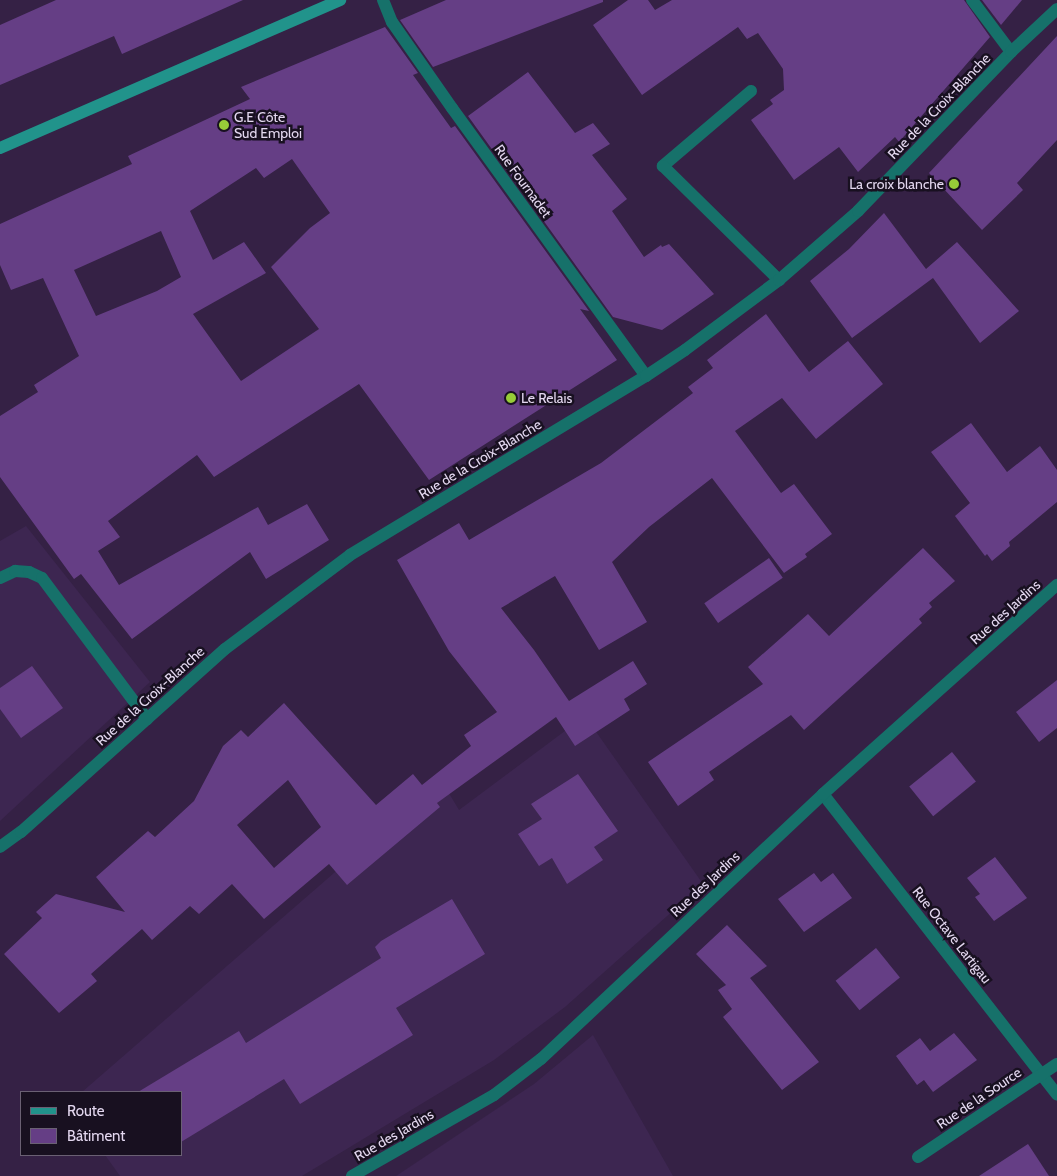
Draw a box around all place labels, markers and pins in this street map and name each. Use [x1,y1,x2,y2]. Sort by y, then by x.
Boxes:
place label: G.E Côte Sud Emploi [234,109,302,142]
marker: G.E Côte Sud Emploi [218,119,230,131]
place label: La croix blanche [849,176,944,192]
marker: La croix blanche [948,178,960,190]
place label: Le Relais [521,390,572,406]
marker: Le Relais [505,392,517,404]

